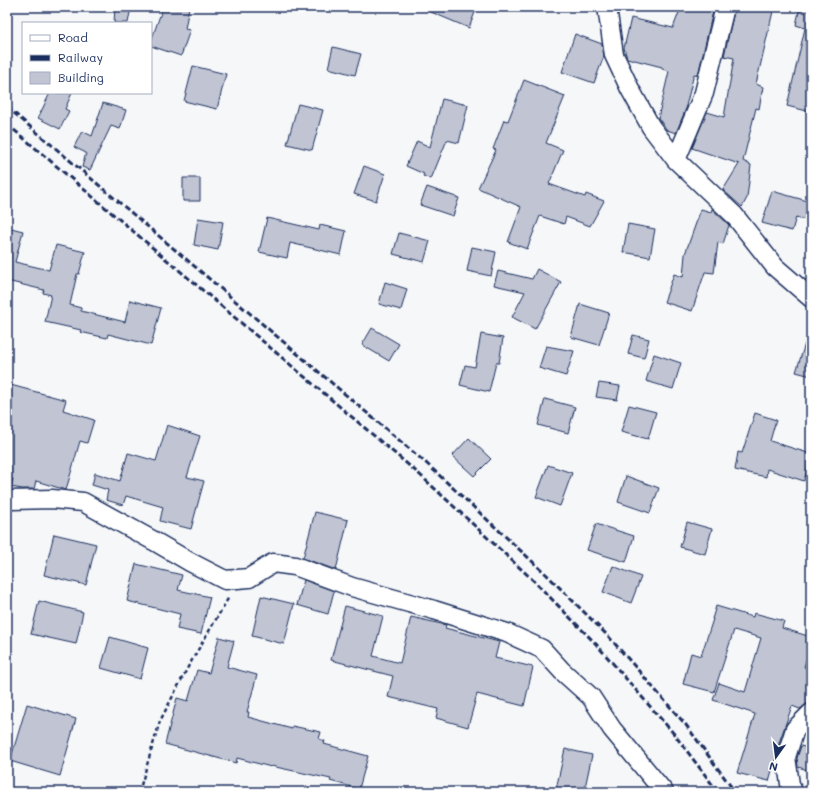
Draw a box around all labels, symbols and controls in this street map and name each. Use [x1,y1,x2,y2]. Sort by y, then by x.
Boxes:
legend [22,22,152,94]
text: Road [58,29,88,45]
text: Railway [58,49,103,65]
text: Building [58,69,104,85]
north arrow [756,737,796,777]
text: N [768,759,779,775]

